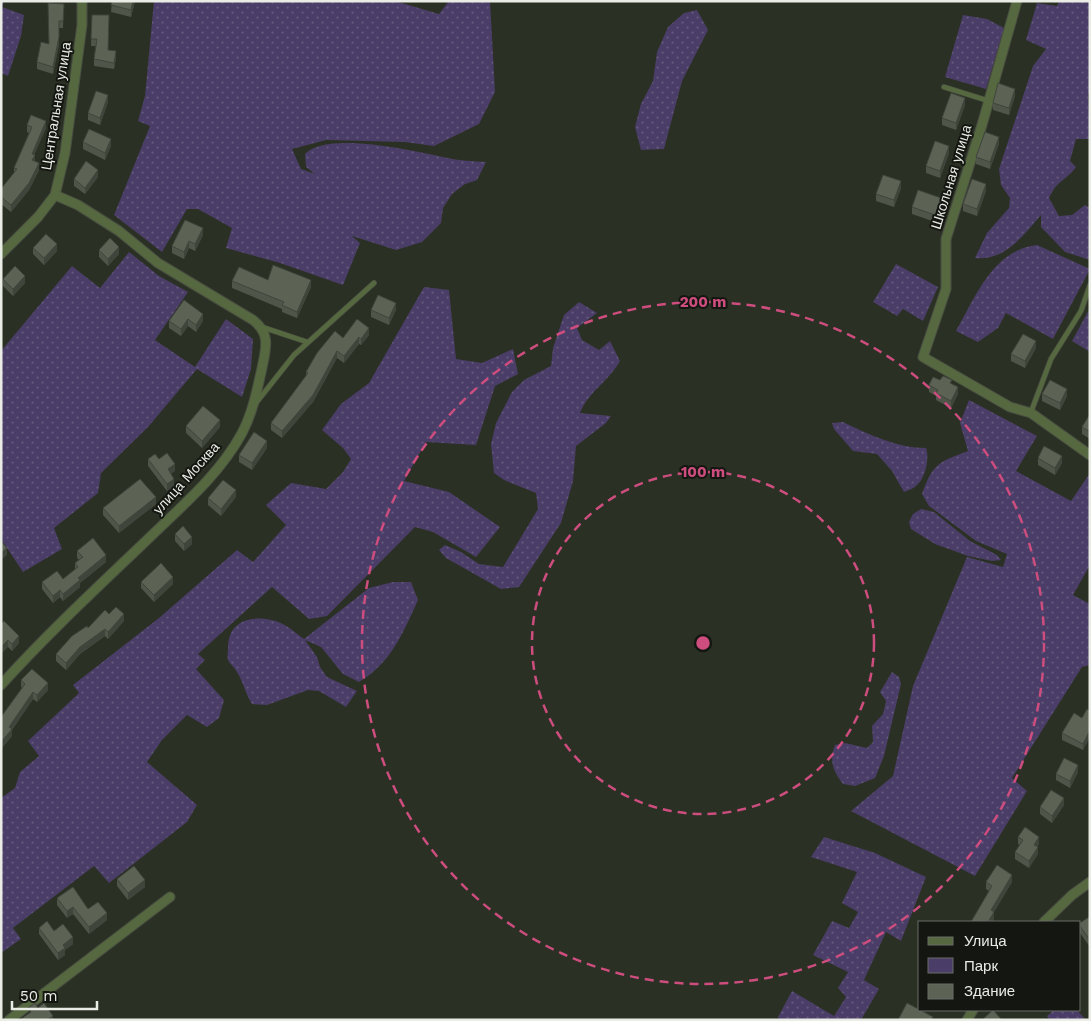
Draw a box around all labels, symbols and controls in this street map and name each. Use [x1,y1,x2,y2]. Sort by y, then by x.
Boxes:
street label: Центральная улица [38,40,74,171]
street label: Школьная улица [927,123,975,231]
text: 200 m [680,293,726,311]
street label: улица Москва [150,439,223,517]
text: 100 m [681,463,725,481]
centre of rings [694,634,712,652]
legend [918,921,1081,1011]
text: Улица [964,932,1007,950]
text: Парк [964,957,998,975]
scale bar [12,978,98,1010]
text: Здание [964,982,1015,1000]
text: 50 m [20,987,57,1005]

